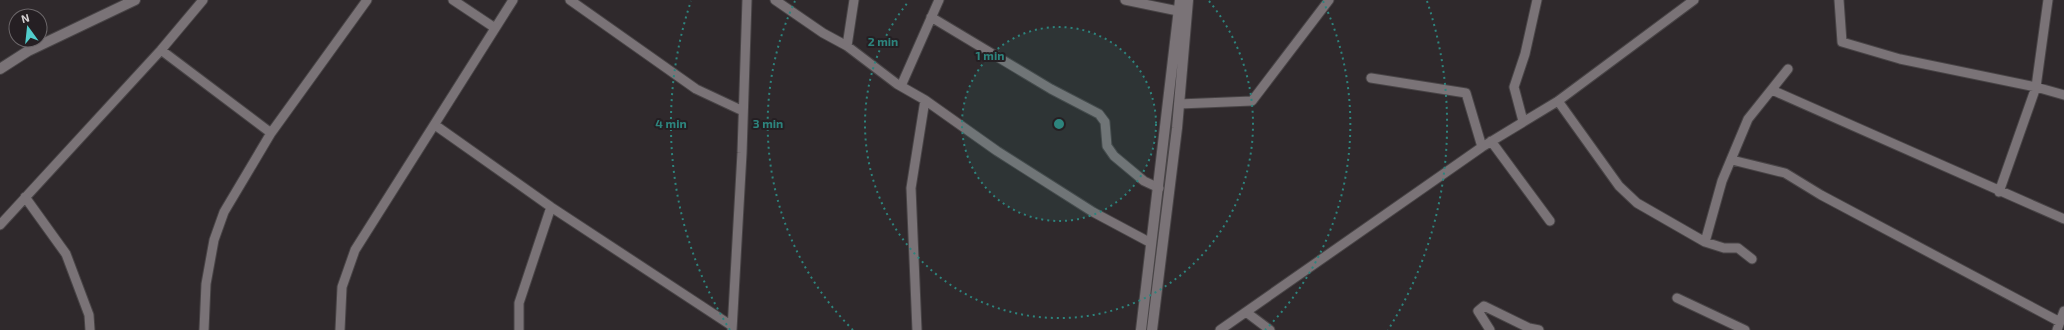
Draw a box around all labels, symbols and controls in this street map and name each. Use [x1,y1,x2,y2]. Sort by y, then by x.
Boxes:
north arrow [8,8,48,48]
text: N [20,11,31,25]
text: 2 min [868,34,898,48]
text: 1 min [976,48,1004,62]
text: 4 min [655,116,687,130]
text: 3 min [753,116,783,130]
centre of rings [1052,117,1066,131]

